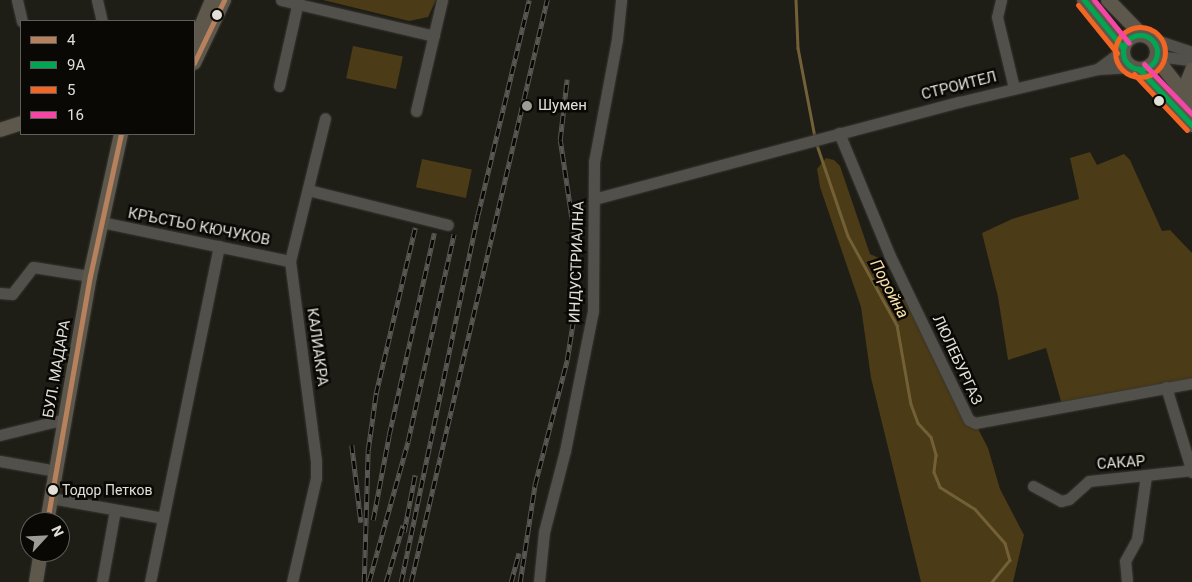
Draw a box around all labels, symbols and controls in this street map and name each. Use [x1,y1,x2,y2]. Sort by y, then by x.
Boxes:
unlabelled marker [212,10,222,20]
legend [20,20,195,135]
text: 4 [67,31,75,49]
text: 9А [67,56,85,74]
street label: СТРОИТЕЛ [920,68,998,104]
text: 5 [67,81,75,99]
unlabelled marker [1154,96,1164,106]
place label: Шумен [538,97,587,115]
marker: Шумен [520,99,534,113]
text: 16 [67,106,84,124]
street label: ИНДУСТРИАЛНА [566,201,588,323]
street label: КРЪСТЬО КЮЧУКОВ [126,204,272,250]
water label: Поройна [866,256,912,322]
street label: КАЛИАКРА [303,307,331,387]
street label: ЛЮЛЕБУРГАЗ [928,312,986,408]
street label: БУЛ. МАДАРА [40,319,74,419]
street label: САКАР [1096,452,1146,474]
place label: Тодор Петков [62,482,152,498]
marker: Тодор Петков [48,485,58,495]
north arrow [20,512,70,562]
text: N [48,523,67,539]

